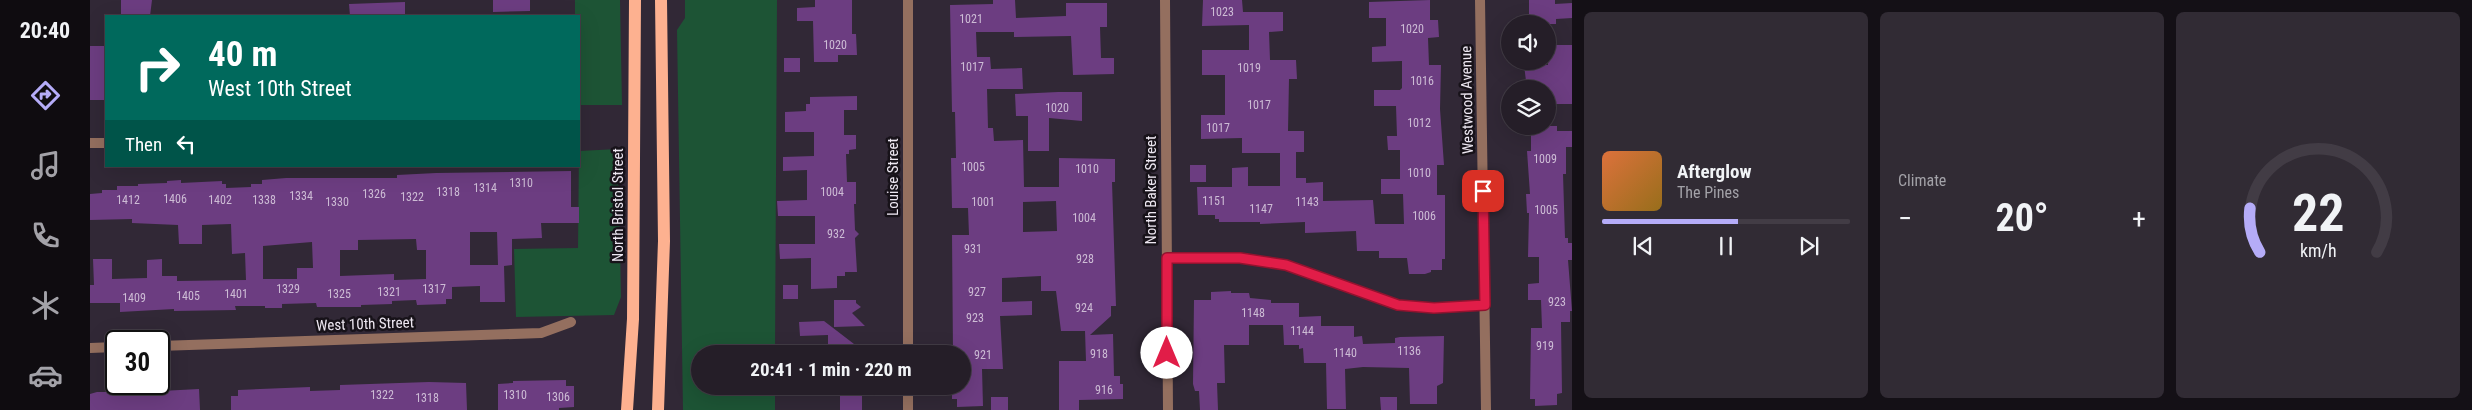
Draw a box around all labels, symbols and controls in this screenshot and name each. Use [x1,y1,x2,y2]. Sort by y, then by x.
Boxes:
house number: 1023 [1210,5,1234,19]
house number: 1021 [959,12,983,26]
map controls [1501,15,1556,135]
button: sound [1501,15,1556,70]
text: 20:40 [20,18,70,43]
house number: 1020 [1400,22,1424,36]
text: 40 m [208,34,277,75]
icon: right [125,35,190,100]
house number: 1020 [823,38,847,52]
street label: Westwood Avenue [1457,46,1477,154]
house number: 1017 [960,60,984,74]
house number: 1019 [1237,61,1261,75]
house number: 1016 [1410,74,1434,88]
text: West 10th Street [208,76,352,101]
icon: directions [28,78,63,113]
button: layers [1501,80,1556,135]
house number: 1017 [1247,98,1271,112]
house number: 1020 [1045,101,1069,115]
house number: 1012 [1407,116,1431,130]
house number: 1017 [1206,121,1230,135]
icon: left [172,130,200,158]
text: Then [125,133,162,156]
street label: North Baker Street [1142,135,1160,245]
street label: Louise Street [884,138,902,216]
icon: music [28,148,63,183]
street label: North Bristol Street [609,148,627,262]
house number: 1009 [1533,152,1557,166]
house number: 1005 [961,160,985,174]
text: Afterglow [1677,160,1751,183]
house number: 1010 [1075,162,1099,176]
house number: 1010 [1407,166,1431,180]
pin [1462,170,1504,212]
text: Climate [1898,171,1946,190]
house number: 1310 [509,176,533,190]
icon: arrive [1469,177,1497,205]
house number: 1314 [473,181,497,195]
text: The Pines [1677,183,1739,202]
text: 22 [2292,183,2344,244]
house number: 1318 [436,185,460,199]
house number: 1004 [820,185,844,199]
house number: 1326 [362,187,386,201]
house number: 1334 [289,189,313,203]
house number: 1322 [400,190,424,204]
house number: 1406 [163,192,187,206]
house number: 1412 [116,193,140,207]
house number: 1402 [208,193,232,207]
house number: 1338 [252,193,276,207]
house number: 1151 [1202,194,1226,208]
house number: 1330 [325,195,349,209]
house number: 1001 [971,195,995,209]
house number: 1143 [1295,195,1319,209]
text: 20° [1995,196,2049,240]
house number: 1147 [1249,202,1273,216]
text: − [1898,202,1912,235]
text: + [2132,202,2146,235]
house number: 1005 [1534,203,1558,217]
house number: 1006 [1412,209,1436,223]
house number: 1004 [1072,211,1096,225]
icon: phone [28,218,63,253]
house number: 932 [827,227,845,241]
icon: previous [1629,232,1657,260]
icon: pause [1712,232,1740,260]
icon: next [1795,232,1823,260]
text: km/h [2300,240,2336,261]
house number: 931 [964,242,982,256]
house number: 928 [1076,252,1094,266]
house number: 1329 [276,282,300,296]
house number: 1317 [422,282,446,296]
house number: 1321 [377,285,401,299]
house number: 927 [968,285,986,299]
house number: 1401 [224,287,248,301]
house number: 1325 [327,287,351,301]
icon: climate [28,288,63,323]
house number: 1405 [176,289,200,303]
house number: 1409 [122,291,146,305]
house number: 923 [1548,295,1566,309]
house number: 924 [1075,301,1093,315]
house number: 1148 [1241,306,1265,320]
house number: 923 [966,311,984,325]
street label: West 10th Street [316,313,414,335]
house number: 1144 [1290,324,1314,338]
position arrow [1140,326,1192,378]
speed limit sign: 30 [105,330,170,395]
house number: 919 [1536,339,1554,353]
house number: 1136 [1397,344,1421,358]
house number: 1140 [1333,346,1357,360]
house number: 918 [1090,347,1108,361]
house number: 921 [974,348,992,362]
icon: car [28,358,63,393]
text: 20:41 · 1 min · 220 m [750,358,912,381]
house number: 916 [1095,383,1113,397]
house number: 1322 [370,388,394,402]
house number: 1310 [503,388,527,402]
house number: 1306 [546,390,570,404]
house number: 1318 [415,391,439,405]

